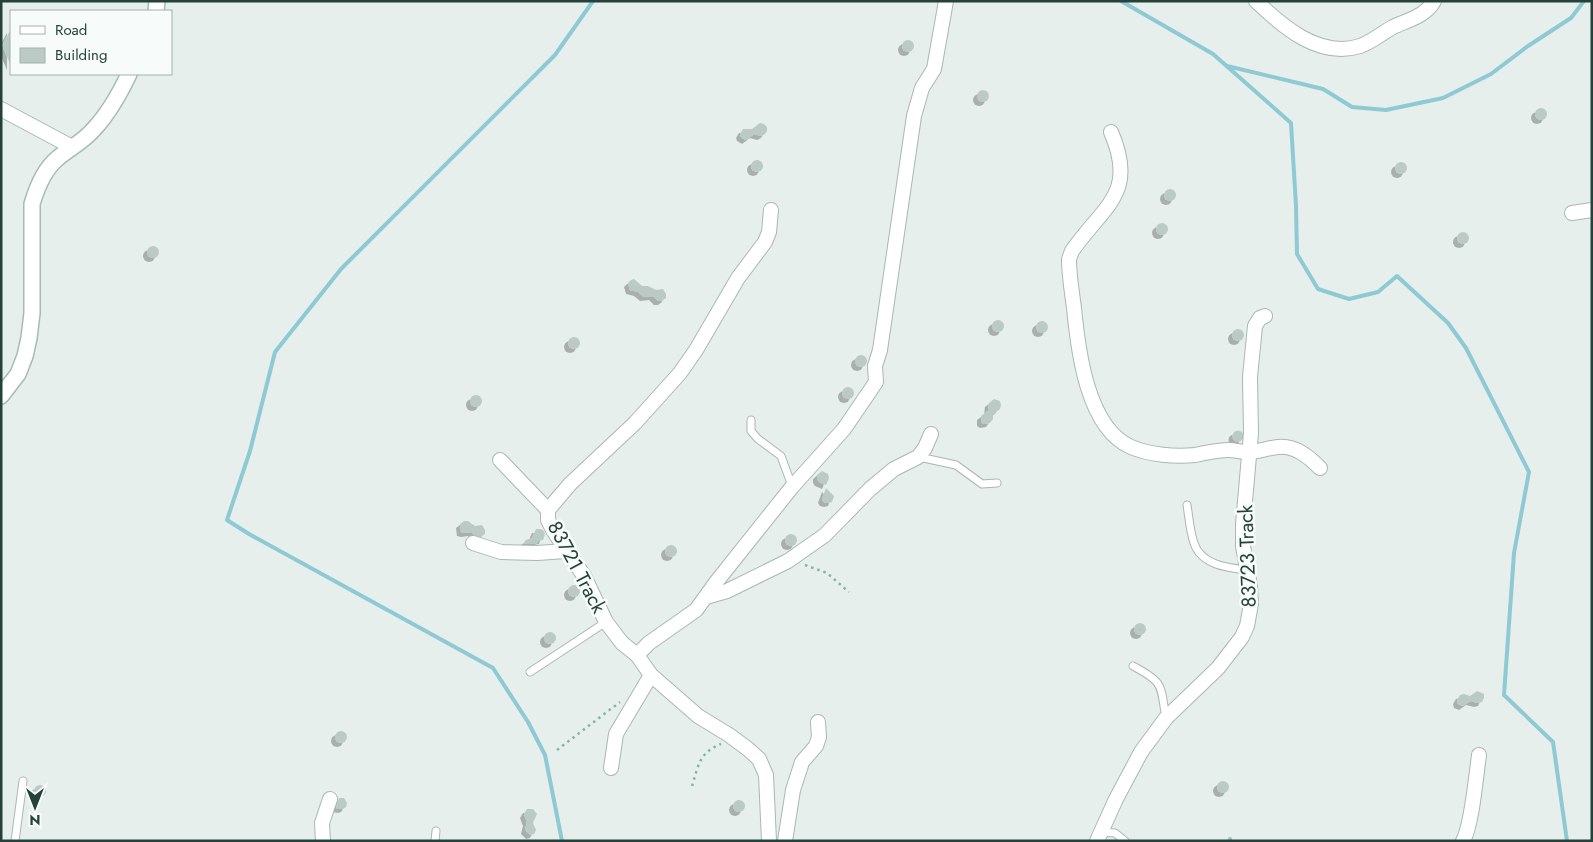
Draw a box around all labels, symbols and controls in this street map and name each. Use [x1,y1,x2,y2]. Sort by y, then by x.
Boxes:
legend [10,10,172,75]
text: Road [55,19,87,41]
text: Building [55,44,107,66]
street label: 83723 Track [1231,504,1264,608]
street label: 83721 Track [540,516,613,619]
north arrow [10,782,60,832]
text: N [29,810,41,830]

